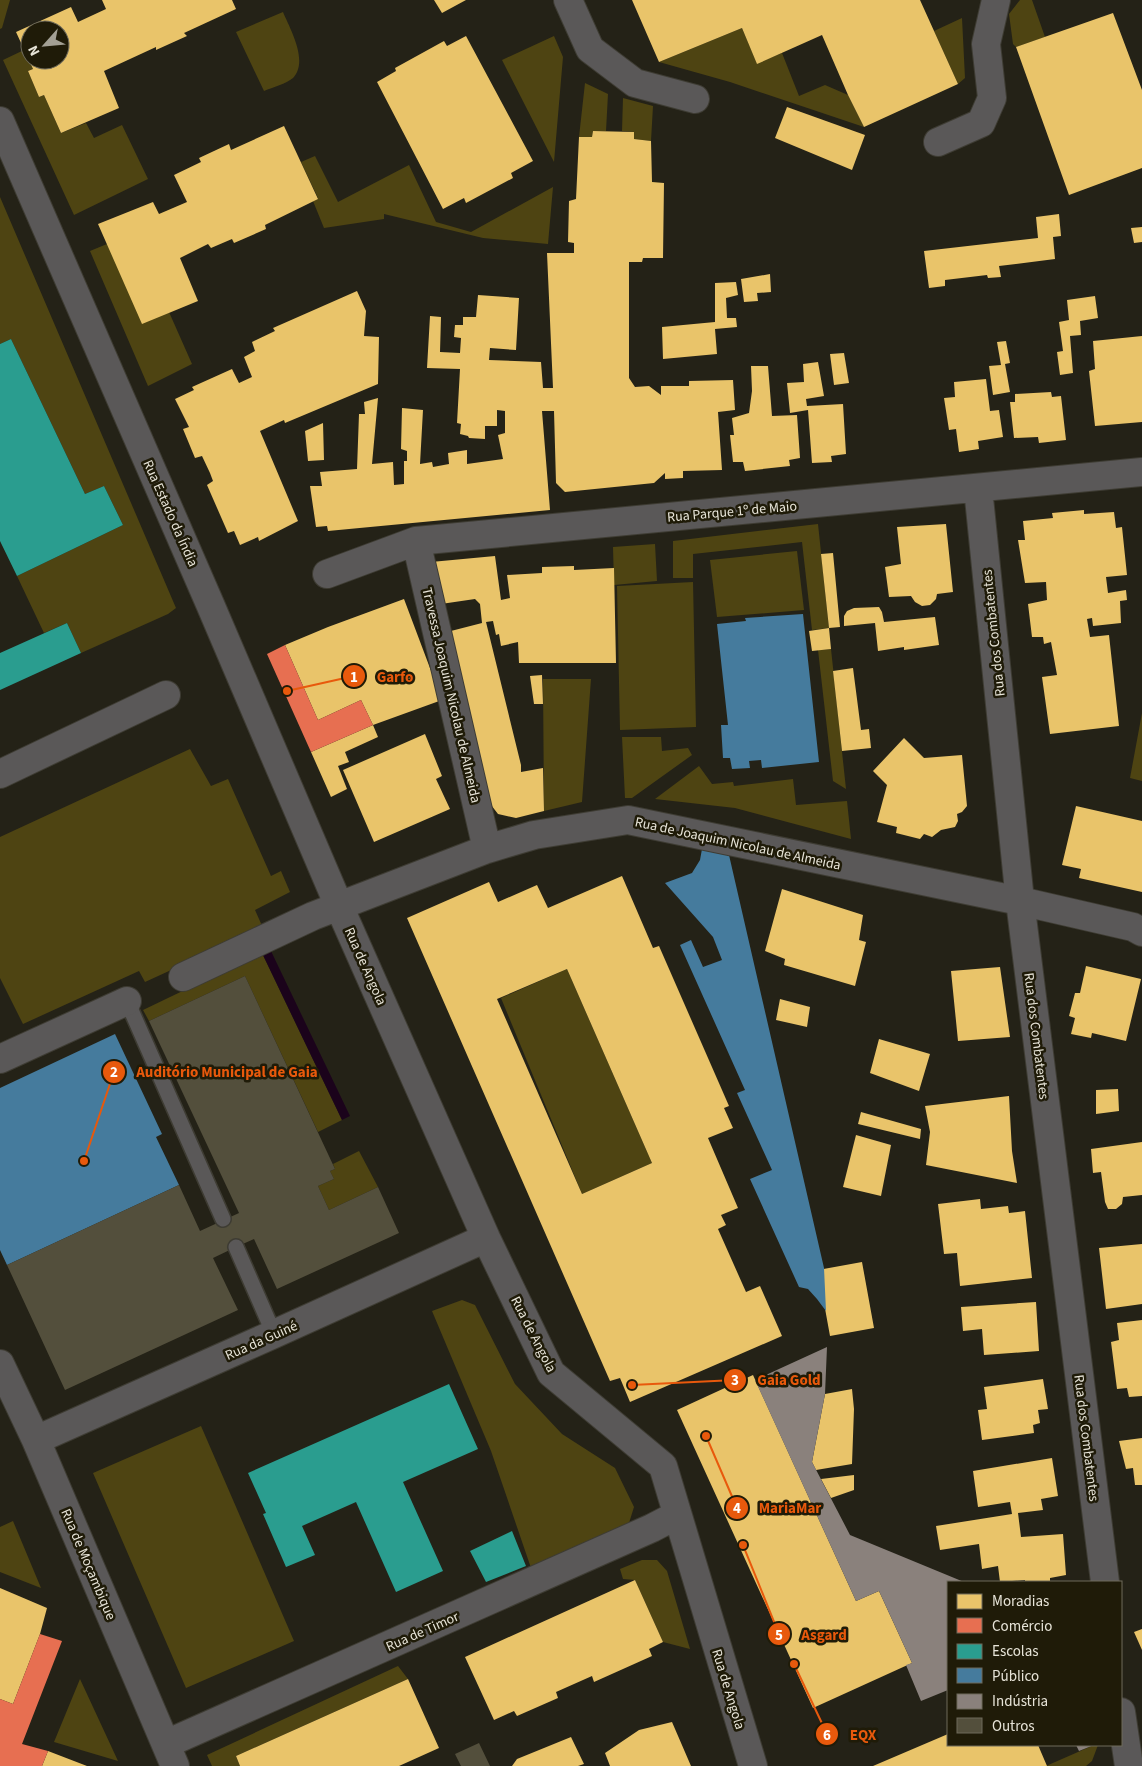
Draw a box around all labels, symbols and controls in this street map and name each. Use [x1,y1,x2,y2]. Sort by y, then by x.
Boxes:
north arrow [20,20,70,70]
text: N [23,42,45,59]
street label: Rua Estado da Índia [138,457,203,570]
street label: Rua Parque 1º de Maio [666,496,798,528]
street label: Rua dos Combatentes [977,568,1011,697]
street label: Travessa Joaquim Nicolau de Almeida [416,586,486,805]
callout: Garfo [342,661,423,691]
text: 1 [350,667,358,688]
text: Garfo [377,667,413,688]
street label: Rua de Joaquim Nicolau de Almeida [633,812,843,876]
street label: Rua de Angola [339,924,391,1009]
street label: Rua dos Combatentes [1018,972,1054,1101]
callout: Auditório Municipal de Gaia [101,1057,327,1087]
text: 2 [110,1062,118,1083]
text: Auditório Municipal de Gaia [135,1062,318,1083]
street label: Rua de Angola [505,1293,561,1376]
street label: Rua da Guiné [222,1316,301,1366]
callout: Gaia Gold [723,1365,831,1395]
text: 3 [731,1370,739,1391]
text: Gaia Gold [757,1370,821,1391]
street label: Rua dos Combatentes [1068,1374,1104,1503]
callout: MariaMar [724,1493,832,1523]
text: 4 [733,1498,741,1519]
text: MariaMar [759,1498,821,1519]
street label: Rua de Moçambique [56,1506,121,1623]
legend [947,1581,1122,1746]
text: Moradias [992,1591,1049,1612]
street label: Rua de Timor [383,1607,462,1657]
text: Comércio [992,1616,1052,1637]
callout: Asgard [767,1619,857,1649]
text: 5 [775,1625,783,1646]
text: Asgard [800,1625,847,1646]
text: Escolas [992,1641,1039,1662]
street label: Rua de Angola [706,1647,750,1732]
text: Público [992,1666,1039,1687]
text: Indústria [992,1691,1048,1712]
text: Outros [992,1716,1035,1737]
callout: EQX [814,1719,886,1749]
text: 6 [823,1725,831,1746]
text: EQX [850,1725,877,1746]

